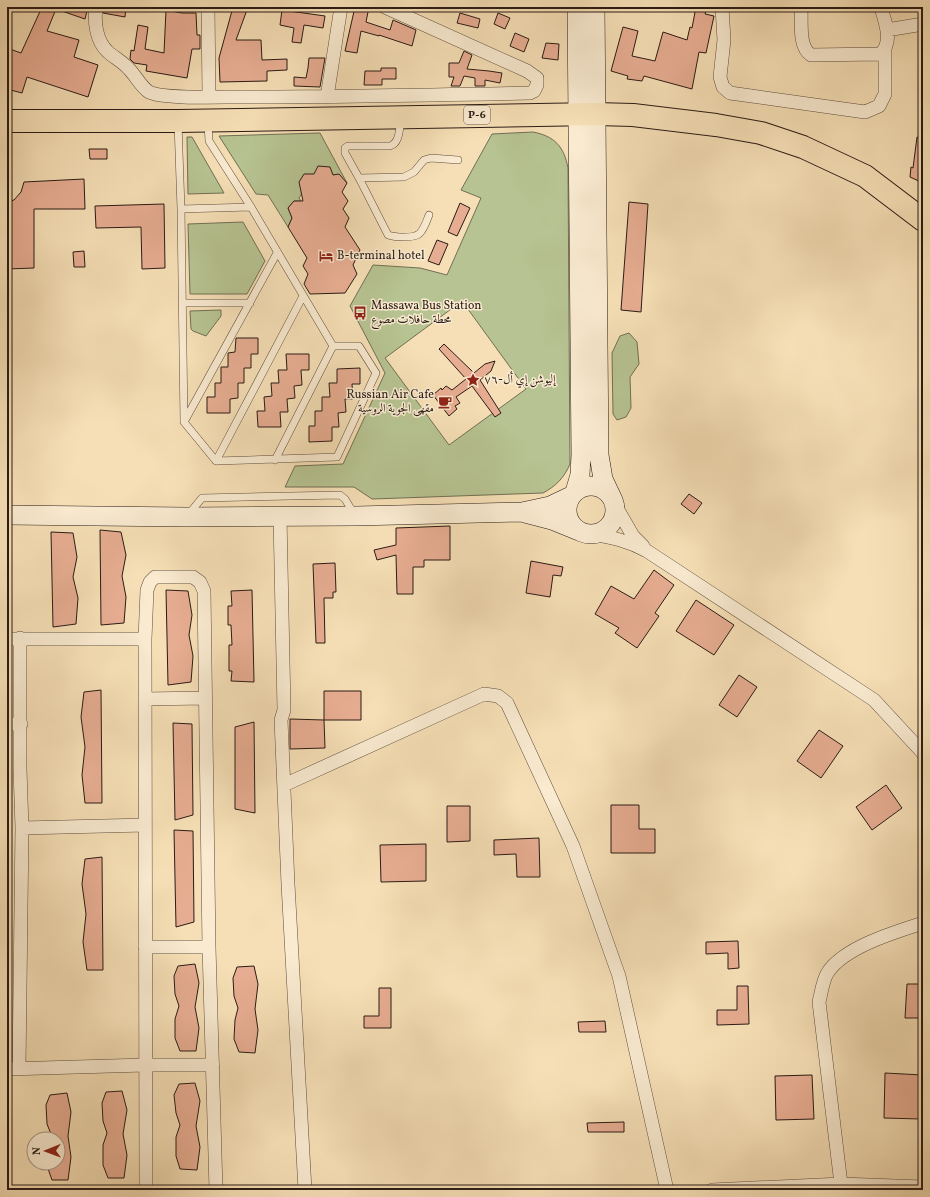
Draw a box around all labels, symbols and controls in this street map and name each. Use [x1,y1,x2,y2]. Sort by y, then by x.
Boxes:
road number: P-6 [464,106,490,124]
hotel icon: B-terminal hotel [318,248,334,264]
place label: B-terminal hotel [337,248,425,264]
place label: Massawa Bus Station محطة حافلات مصوع [371,298,482,330]
bus stop icon: Massawa Bus Station محطة حافلات مصوع [352,305,368,321]
place label: إليوشن إي أل-٧٦ [484,371,557,389]
place icon: إليوشن إي أل-٧٦ [465,372,481,388]
place label: Russian Air Cafe مقهى الجوية الروسية [347,387,434,417]
cafe icon: Russian Air Cafe مقهى الجوية الروسية [437,394,453,410]
north arrow [26,1131,66,1171]
text: N [30,1147,45,1155]

